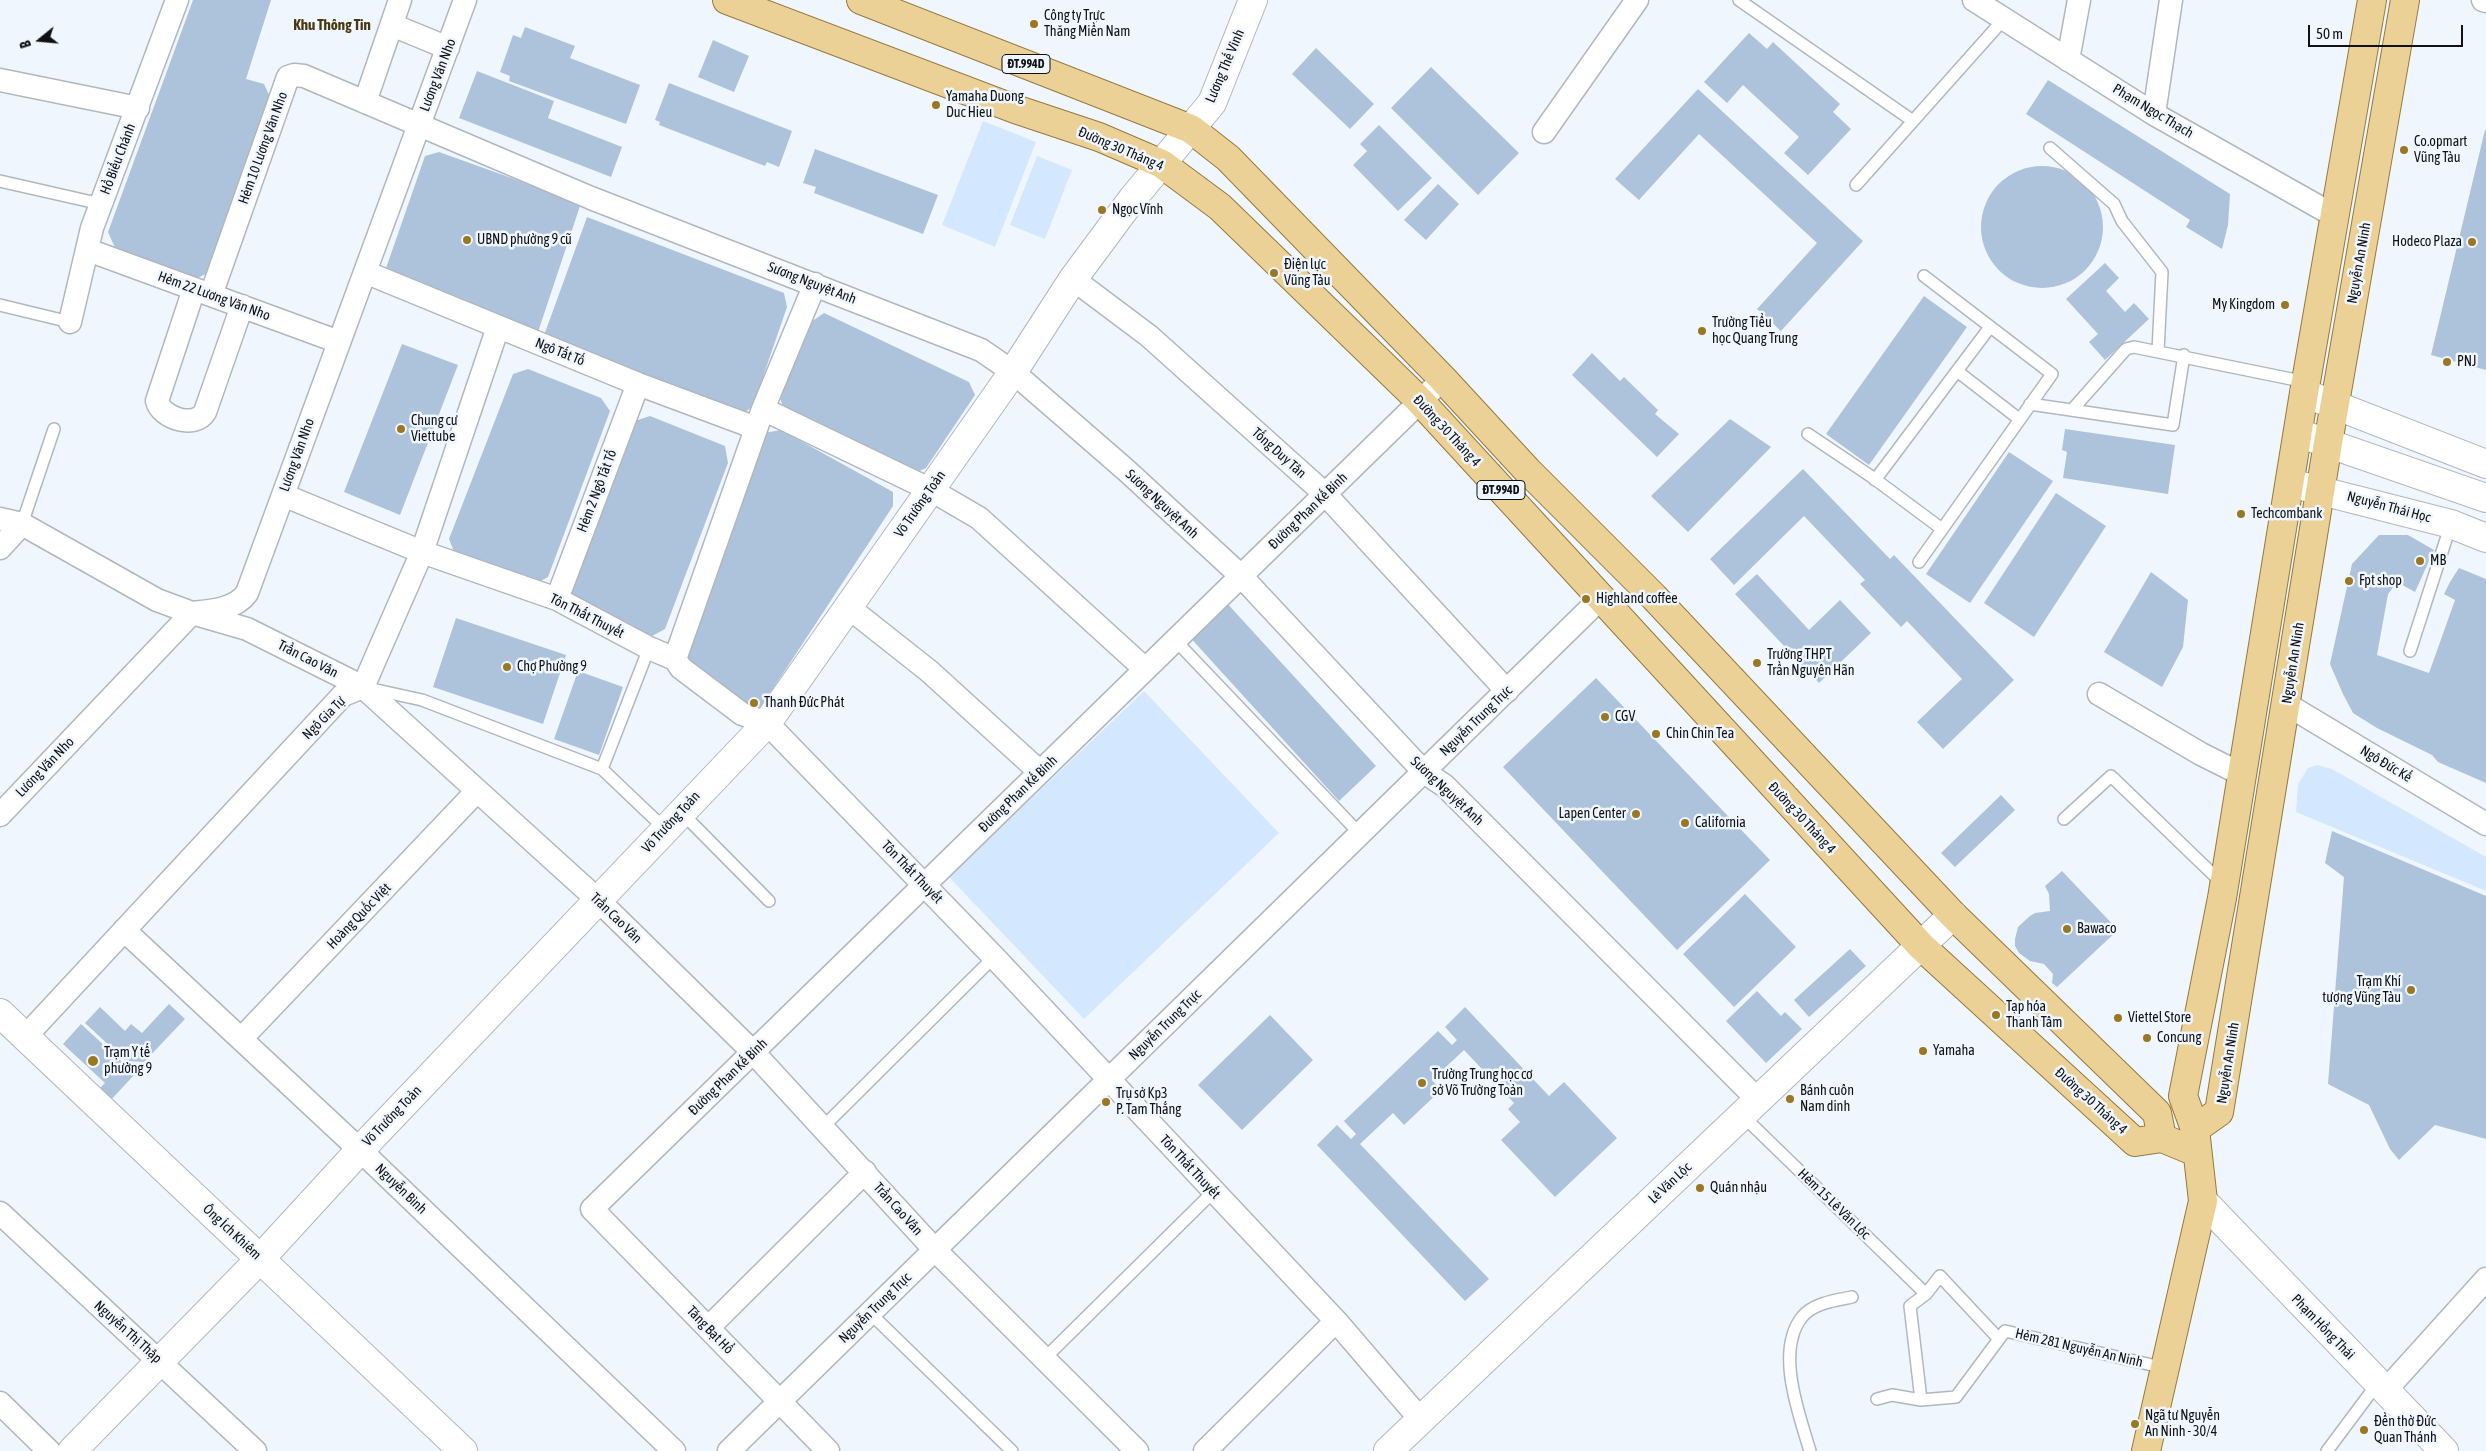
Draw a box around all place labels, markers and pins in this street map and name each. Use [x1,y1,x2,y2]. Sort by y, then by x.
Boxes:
place label: Công ty Trực Thăng Miền Nam [1044,8,1130,40]
marker: Công ty Trực Thăng Miền Nam [1028,18,1040,30]
place label: Yamaha Duong Duc Hieu [946,89,1024,121]
marker: Yamaha Duong Duc Hieu [930,99,942,111]
place label: Co.opmart Vũng Tàu [2414,134,2467,166]
marker: Co.opmart Vũng Tàu [2398,144,2410,156]
place label: Ngọc Vĩnh [1112,202,1163,218]
marker: Ngọc Vĩnh [1096,204,1108,216]
place label: UBND phường 9 cũ [477,232,572,248]
marker: UBND phường 9 cũ [461,234,473,246]
place label: Hodeco Plaza [2392,234,2462,250]
marker: Hodeco Plaza [2466,236,2478,248]
place label: Điện lực Vũng Tàu [1284,257,1331,290]
marker: Điện lực Vũng Tàu [1268,267,1280,279]
place label: My Kingdom [2212,297,2275,313]
marker: My Kingdom [2279,299,2291,311]
place label: Trường Tiểu học Quang Trung [1712,315,1798,348]
marker: Trường Tiểu học Quang Trung [1696,325,1708,337]
place label: PNJ [2457,354,2477,370]
marker: PNJ [2441,356,2453,368]
place label: Chung cư Viettube [411,413,458,446]
marker: Chung cư Viettube [395,423,407,435]
place label: Techcombank [2251,506,2322,522]
marker: Techcombank [2235,508,2247,520]
place label: MB [2430,553,2446,569]
marker: MB [2414,555,2426,567]
place label: Fpt shop [2359,573,2402,589]
marker: Fpt shop [2343,575,2355,587]
place label: Highland coffee [1596,591,1678,607]
marker: Highland coffee [1580,593,1592,605]
place label: Trường THPT Trần Nguyên Hãn [1767,647,1855,680]
marker: Trường THPT Trần Nguyên Hãn [1751,657,1763,669]
place label: Chợ Phường 9 [517,659,587,675]
marker: Chợ Phường 9 [501,661,513,673]
place label: Thanh Đức Phát [764,695,845,711]
marker: Thanh Đức Phát [748,697,760,709]
place label: CGV [1615,709,1635,725]
marker: CGV [1599,711,1611,723]
place label: Chin Chin Tea [1666,726,1734,742]
marker: Chin Chin Tea [1650,728,1662,740]
place label: Lapen Center [1559,806,1626,822]
marker: Lapen Center [1630,808,1642,820]
place label: California [1695,815,1746,831]
marker: California [1679,817,1691,829]
place label: Bawaco [2077,921,2117,937]
marker: Bawaco [2061,923,2073,935]
place label: Trạm Khí tượng Vũng Tàu [2322,974,2401,1006]
marker: Trạm Khí tượng Vũng Tàu [2405,984,2417,996]
place label: Tạp hóa Thanh Tâm [2006,999,2062,1032]
marker: Tạp hóa Thanh Tâm [1990,1009,2002,1021]
place label: Viettel Store [2128,1010,2191,1026]
marker: Viettel Store [2112,1012,2124,1024]
place label: Concung [2157,1030,2201,1046]
marker: Concung [2141,1032,2153,1044]
place label: Yamaha [1933,1043,1975,1059]
place label: Trạm Y tế phường 9 [104,1045,152,1078]
marker: Yamaha [1917,1045,1929,1057]
marker: Trạm Y tế phường 9 [86,1054,100,1068]
place label: Trường Trung học cơ sở Võ Trường Toản [1432,1067,1533,1100]
marker: Trường Trung học cơ sở Võ Trường Toản [1416,1077,1428,1089]
place label: Bánh cuôn Nam dinh [1800,1083,1854,1116]
place label: Trụ sở Kp3 P. Tam Thắng [1116,1086,1181,1118]
marker: Bánh cuôn Nam dinh [1784,1093,1796,1105]
marker: Trụ sở Kp3 P. Tam Thắng [1100,1096,1112,1108]
place label: Quán nhậu [1710,1180,1767,1196]
marker: Quán nhậu [1694,1182,1706,1194]
place label: Ngã tư Nguyễn An Ninh - 30/4 [2145,1408,2220,1440]
place label: Đền thờ Đức Quan Thánh [2374,1414,2437,1446]
marker: Ngã tư Nguyễn An Ninh - 30/4 [2129,1418,2141,1430]
marker: Đền thờ Đức Quan Thánh [2358,1424,2370,1436]

